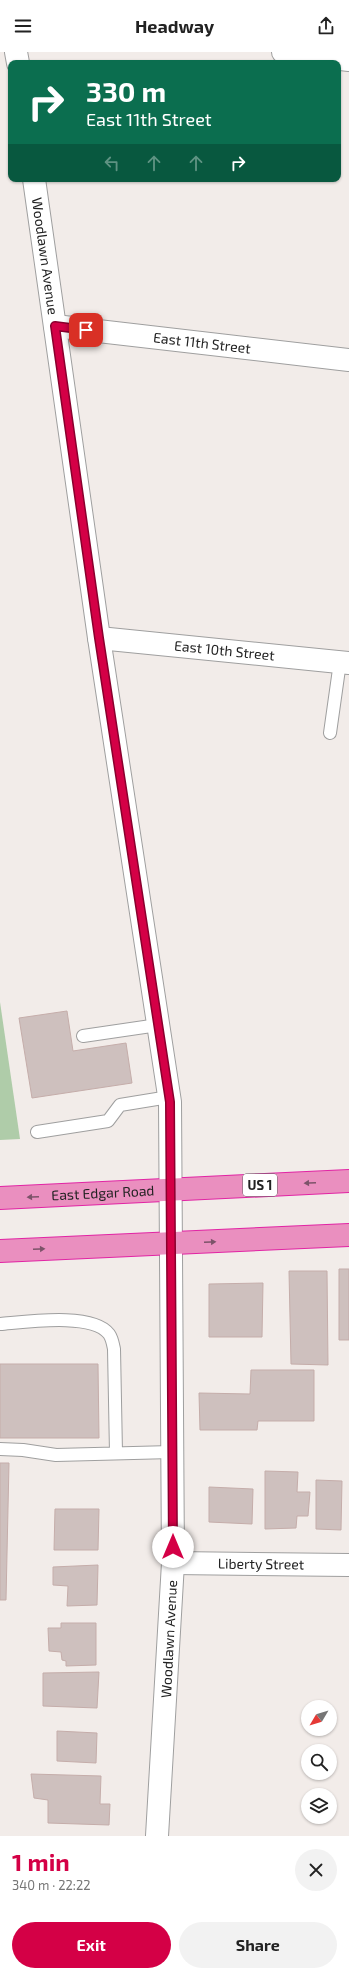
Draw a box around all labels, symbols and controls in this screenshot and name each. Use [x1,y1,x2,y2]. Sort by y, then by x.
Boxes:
icon: menu [12,15,34,37]
text: Headway [135,15,214,37]
icon: share [315,15,337,37]
text: 330 m [86,74,166,108]
icon: right [20,76,72,128]
text: East 11th Street [86,108,212,130]
icon: left [101,152,123,174]
icon: ahead [143,152,165,174]
icon: ahead [185,152,207,174]
icon: right [227,152,249,174]
street label: Woodlawn Avenue [29,196,62,316]
pin [69,313,103,347]
icon: arrive [75,319,97,341]
street label: East 11th Street [152,328,252,357]
street label: East 10th Street [173,637,275,664]
road number: US 1 [243,1174,277,1196]
one-way arrow [304,1179,316,1186]
street label: East Edgar Road [51,1181,155,1203]
one-way arrow [27,1193,39,1200]
one-way arrow [204,1238,216,1245]
one-way arrow [33,1246,45,1253]
position arrow [152,1526,194,1568]
street label: Liberty Street [218,1555,304,1572]
street label: Woodlawn Avenue [157,1580,180,1698]
north arrow [301,1700,337,1736]
map controls [301,1700,337,1824]
button: search [301,1744,337,1780]
button: layers [301,1788,337,1824]
text: 1 min [12,1847,70,1876]
button: close [295,1849,337,1891]
text: 340 m · 22:22 [12,1877,91,1893]
button: Exit [12,1922,171,1968]
button: Share [179,1922,337,1968]

